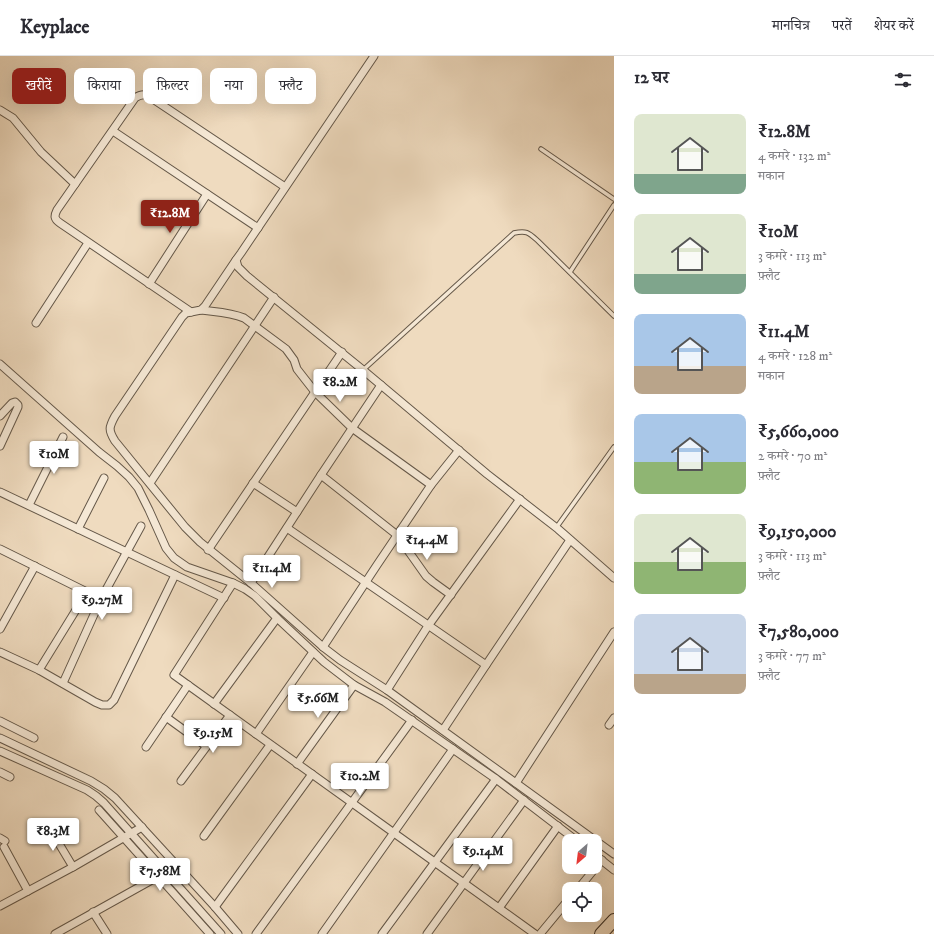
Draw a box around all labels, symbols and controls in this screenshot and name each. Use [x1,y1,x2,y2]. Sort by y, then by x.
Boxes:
text: Keyplace [20,16,89,39]
text: मानचित्र [772,17,810,35]
text: परतें [832,17,852,35]
text: शेयर करें [874,17,914,35]
text: 12 घर [634,67,669,89]
chip: खरीदें [12,68,66,104]
chip: किराया [74,68,135,104]
chip: फ़िल्टर [143,68,202,104]
chip: नया [210,68,257,104]
chip: फ़्लैट [265,68,316,104]
icon: filters [892,69,914,91]
text: ₹12.8M [758,121,811,143]
icon: home [666,130,714,178]
text: 4 कमरे · 132 m² [758,148,831,164]
text: मकान [758,168,784,184]
pin: ₹12.8M [137,200,203,234]
text: ₹12.8M [150,205,190,221]
text: ₹10M [758,221,798,243]
icon: home [666,230,714,278]
text: 3 कमरे · 113 m² [758,248,826,264]
text: फ़्लैट [758,268,780,284]
text: ₹11.4M [758,321,810,343]
icon: home [666,330,714,378]
text: 4 कमरे · 128 m² [758,348,832,364]
text: मकान [758,368,784,384]
pin: ₹8.2M [312,369,368,403]
text: ₹8.2M [322,374,358,390]
text: ₹5,660,000 [758,421,839,443]
icon: home [666,430,714,478]
pin: ₹10M [30,441,78,475]
text: ₹10M [39,446,69,462]
text: 2 कमरे · 70 m² [758,448,827,464]
text: फ़्लैट [758,468,780,484]
text: ₹9,150,000 [758,521,836,543]
pin: ₹14.4M [394,527,460,561]
icon: home [666,530,714,578]
text: ₹14.4M [406,532,448,548]
text: 3 कमरे · 113 m² [758,548,826,564]
pin: ₹11.4M [239,555,305,589]
text: ₹11.4M [252,560,292,576]
text: फ़्लैट [758,568,780,584]
pin: ₹9.27M [69,587,135,621]
text: ₹9.27M [81,592,123,608]
text: ₹7,580,000 [758,621,839,643]
icon: home [666,630,714,678]
text: 3 कमरे · 77 m² [758,648,826,664]
text: फ़्लैट [758,668,780,684]
pin: ₹5.66M [285,685,351,719]
text: ₹5.66M [297,690,339,706]
pin: ₹9.15M [180,720,246,754]
text: ₹9.15M [193,725,233,741]
pin: ₹10.2M [327,763,393,797]
text: ₹10.2M [340,768,380,784]
pin: ₹8.3M [25,818,81,852]
text: ₹8.3M [36,823,70,839]
north arrow [562,834,602,874]
map controls [562,834,602,922]
pin: ₹9.14M [450,838,516,872]
text: ₹9.14M [462,843,504,859]
pin: ₹7.58M [127,858,193,892]
text: ₹7.58M [139,863,181,879]
button: locate [562,882,602,922]

